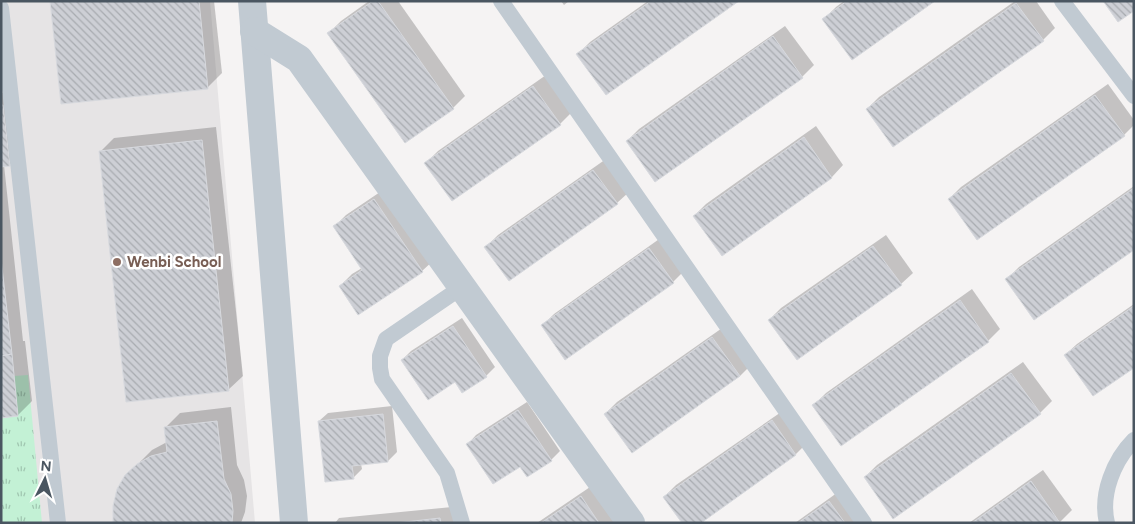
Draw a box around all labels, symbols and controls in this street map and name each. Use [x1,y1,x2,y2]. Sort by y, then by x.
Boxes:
place label: Wenbi School [127,253,221,271]
marker: Wenbi School [111,256,123,268]
north arrow [20,454,70,504]
text: N [40,458,52,475]

